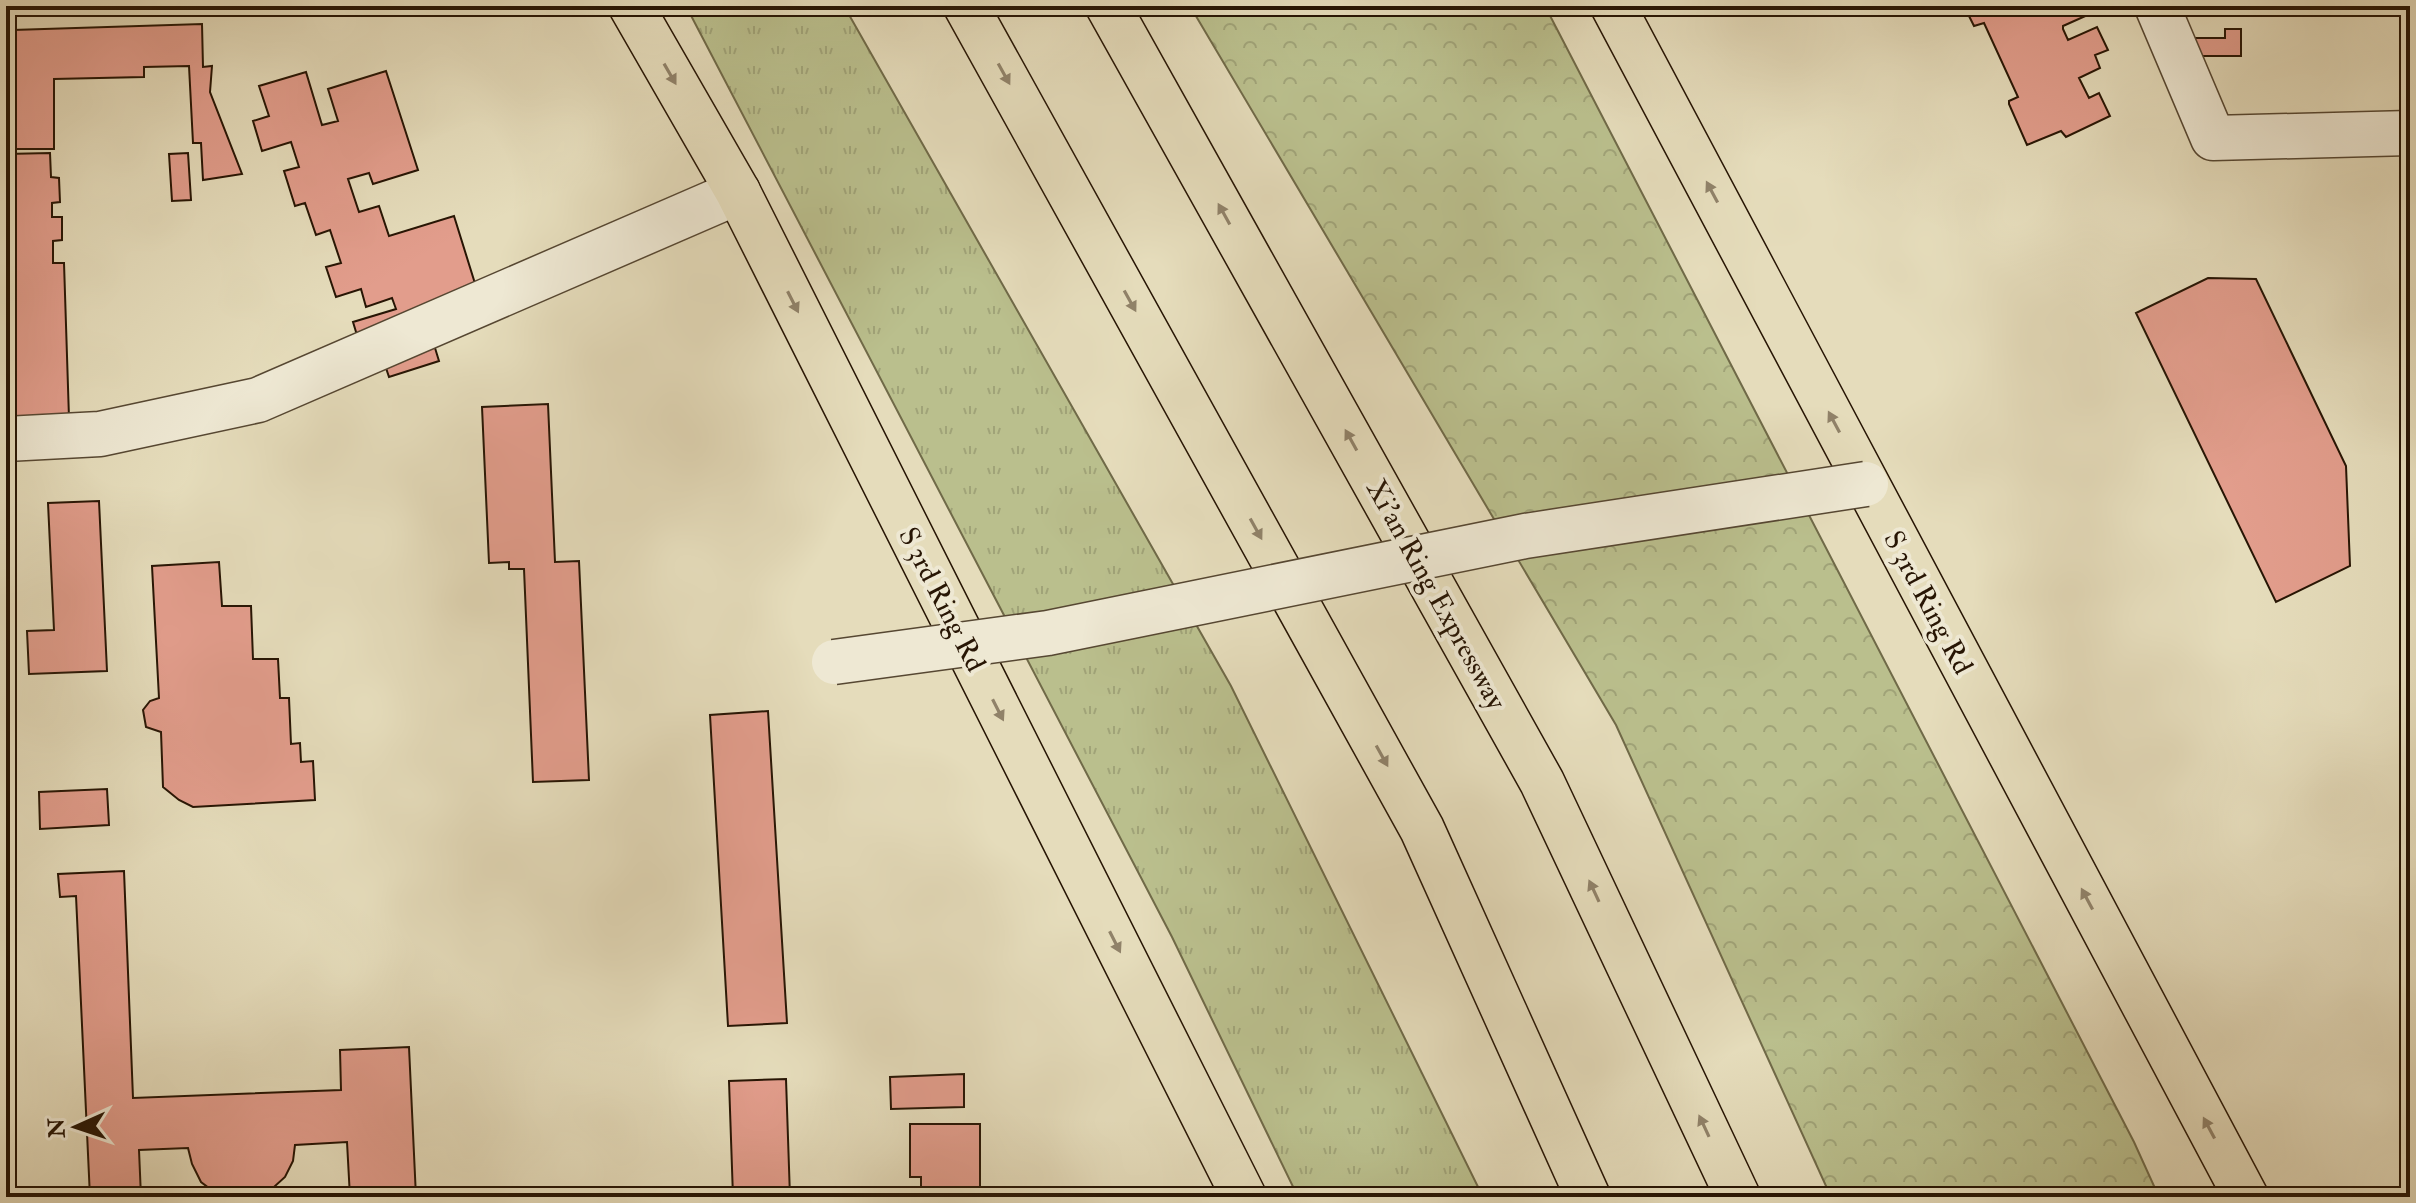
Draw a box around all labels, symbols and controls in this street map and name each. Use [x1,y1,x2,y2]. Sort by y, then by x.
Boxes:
one-way arrow [663,62,677,85]
one-way arrow [996,63,1010,85]
one-way arrow [1705,181,1718,204]
one-way arrow [1217,202,1231,225]
one-way arrow [1123,290,1136,313]
one-way arrow [787,291,800,314]
one-way arrow [1827,410,1840,433]
one-way arrow [1344,429,1358,452]
street label: Xi'an Ring Expressway [1358,474,1514,717]
one-way arrow [1248,518,1262,540]
street label: S 3rd Ring Rd [890,522,993,678]
street label: S 3rd Ring Rd [1875,525,1980,681]
one-way arrow [992,698,1005,721]
one-way arrow [1375,745,1389,767]
one-way arrow [1587,880,1601,903]
one-way arrow [2080,887,2094,910]
one-way arrow [1109,930,1122,953]
north arrow [36,1087,116,1167]
one-way arrow [1697,1115,1711,1138]
text: N [43,1117,72,1140]
one-way arrow [2203,1117,2216,1140]

